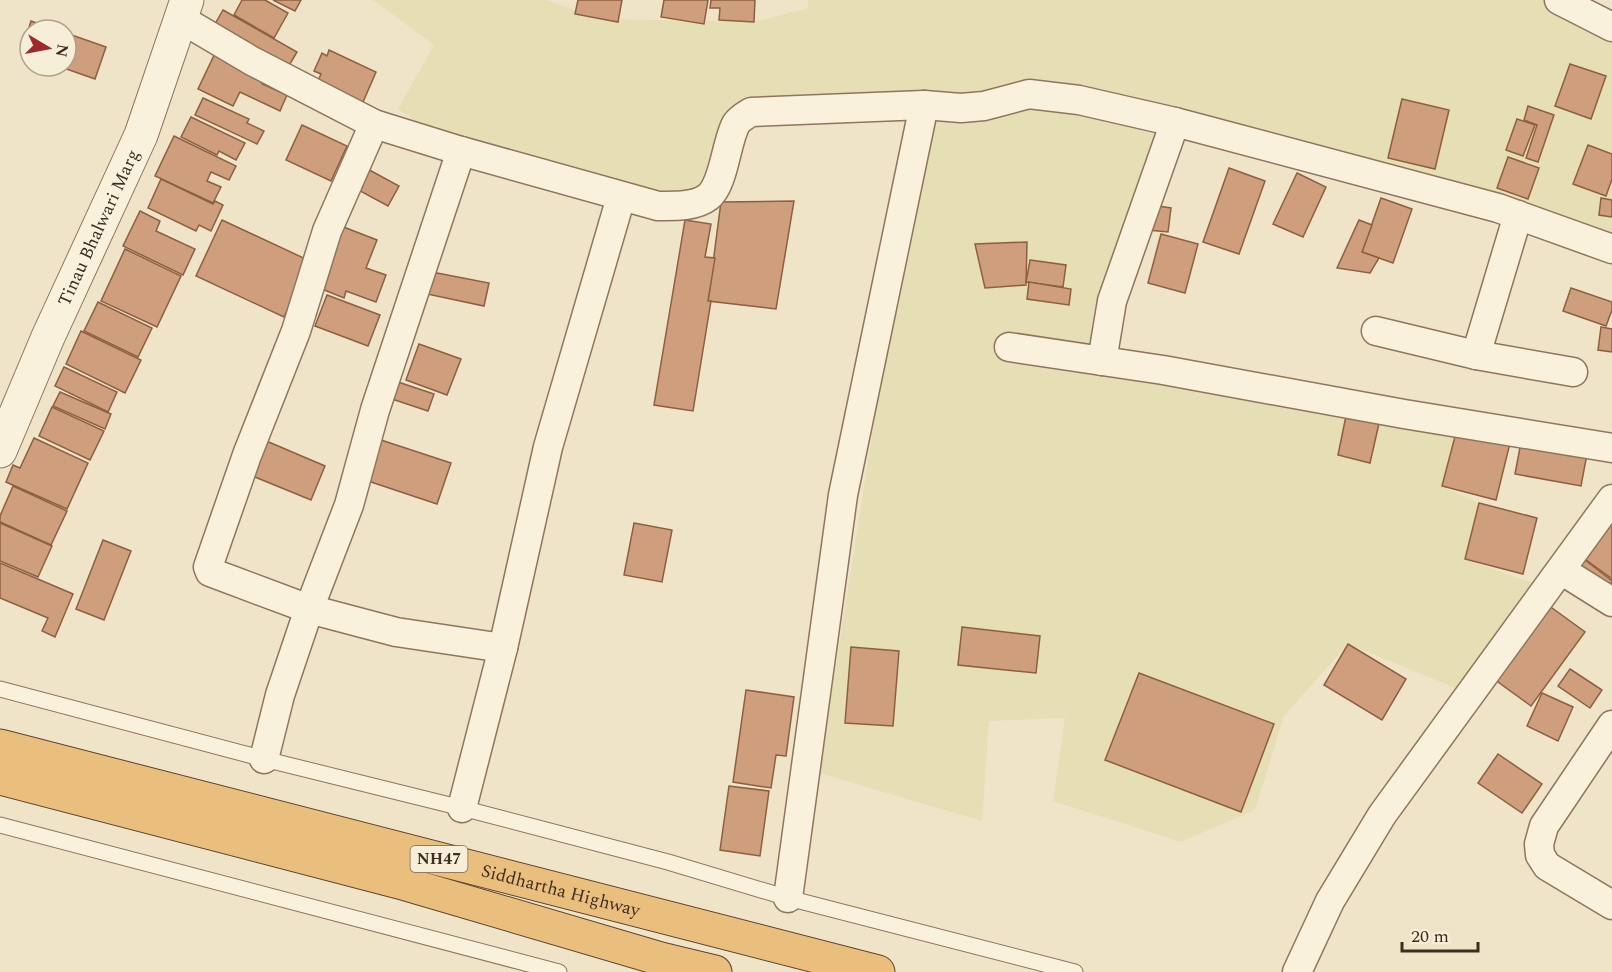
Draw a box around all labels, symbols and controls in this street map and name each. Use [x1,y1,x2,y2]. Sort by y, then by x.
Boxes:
north arrow [18,18,78,78]
text: N [49,42,75,59]
street label: Tinau Bhalwari Marg [50,145,146,311]
road number: NH47 [410,846,468,872]
street label: Siddhartha Highway [478,857,644,924]
scale bar [1402,915,1478,953]
text: 20 m [1411,923,1449,950]

